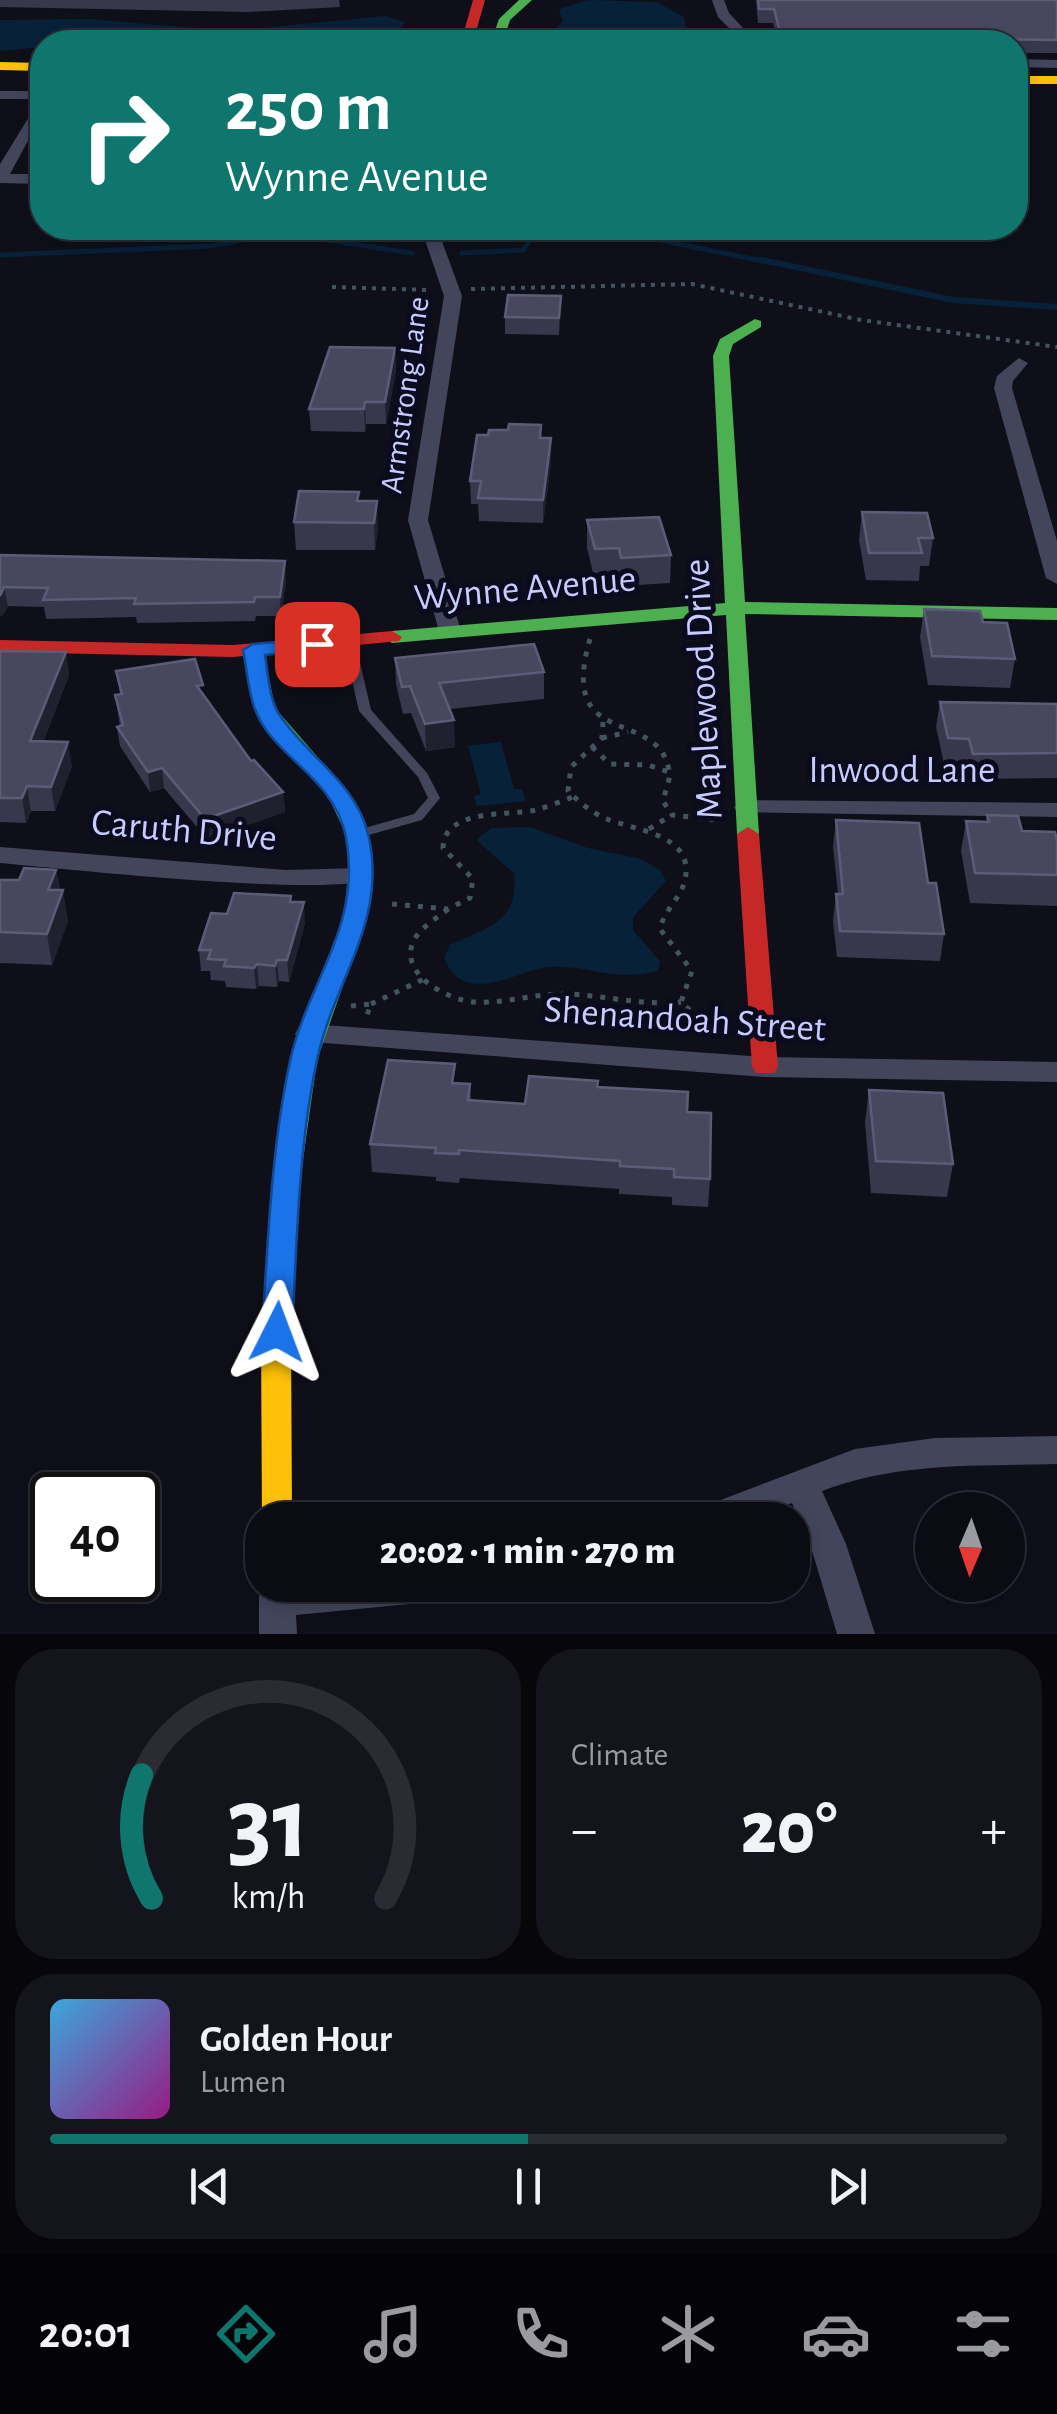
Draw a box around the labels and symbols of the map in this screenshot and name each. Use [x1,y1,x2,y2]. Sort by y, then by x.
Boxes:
street label: Armstrong Lane [375,295,435,495]
street label: Maplewood Drive [678,558,730,820]
street label: Wynne Avenue [412,560,638,618]
pin [275,602,360,687]
street label: Inwood Lane [808,752,996,790]
street label: Caruth Drive [90,804,278,858]
street label: Shenandoah Street [543,991,827,1049]
position arrow [225,1280,329,1384]
speed limit sign: 40 [30,1472,160,1602]
north arrow [915,1492,1025,1602]

